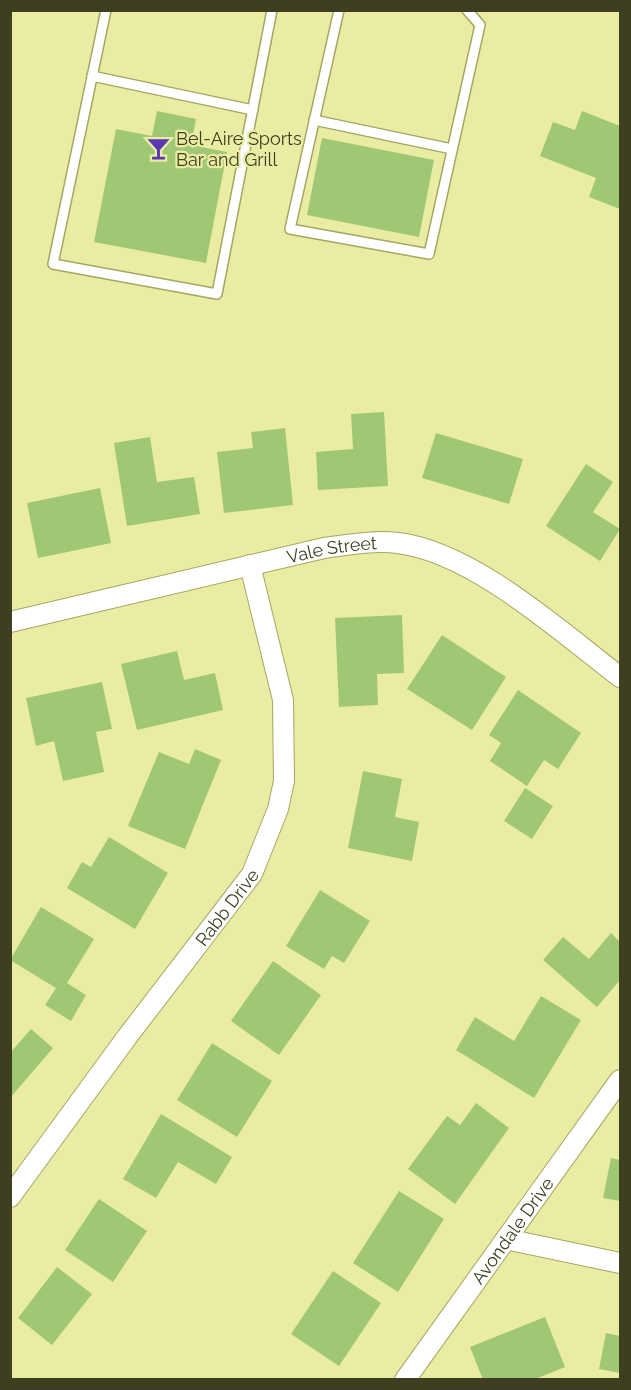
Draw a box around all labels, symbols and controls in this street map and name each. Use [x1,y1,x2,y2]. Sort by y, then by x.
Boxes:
place label: Bel-Aire Sports Bar and Grill [176,128,302,170]
bar icon: Bel-Aire Sports Bar and Grill [145,135,171,161]
street label: Vale Street [284,532,377,567]
street label: Rabb Drive [191,864,263,950]
street label: Avondale Drive [467,1173,558,1288]

